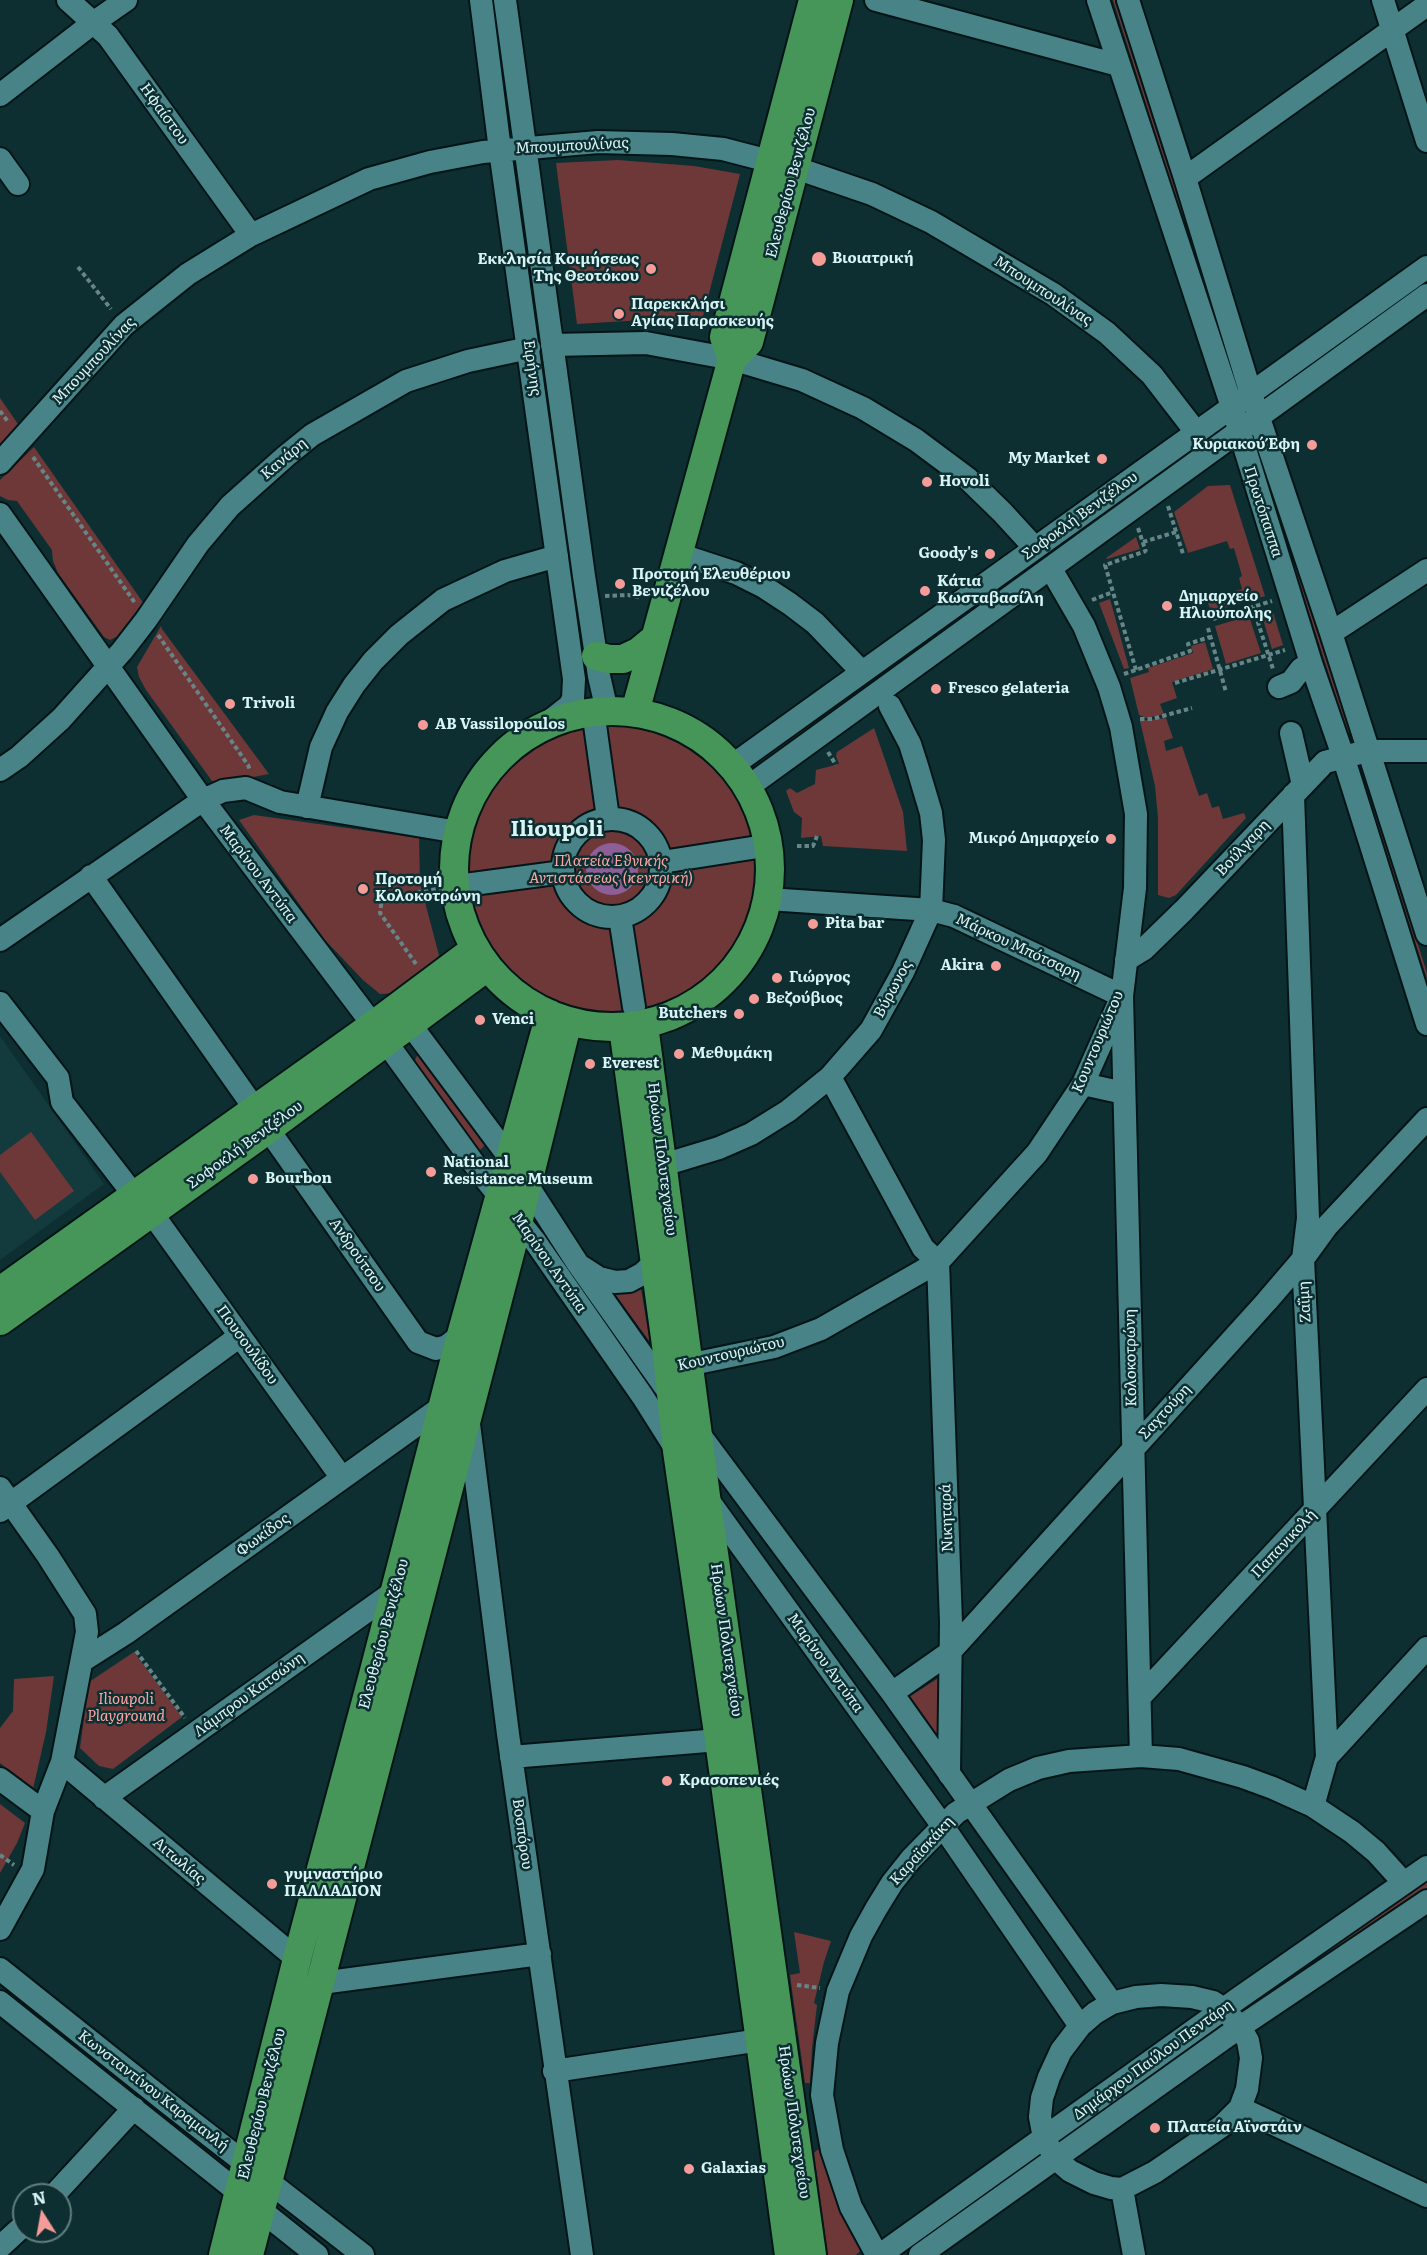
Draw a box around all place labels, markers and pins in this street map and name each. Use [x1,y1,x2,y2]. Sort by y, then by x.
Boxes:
marker: Βιοιατρική [810,250,828,268]
place label: Βιοιατρική [832,250,914,268]
place label: Εκκλησία Κοιμήσεως Της Θεοτόκου [478,251,639,286]
marker: Εκκλησία Κοιμήσεως Της Θεοτόκου [644,262,658,276]
place label: Παρεκκλήσι Αγίας Παρασκευής [631,296,774,331]
marker: Παρεκκλήσι Αγίας Παρασκευής [612,307,626,321]
place label: Κυριακού Έφη [1192,436,1300,454]
marker: Κυριακού Έφη [1305,438,1319,452]
place label: My Market [1008,450,1090,468]
marker: My Market [1095,452,1109,466]
place label: Hovoli [939,473,990,491]
marker: Hovoli [920,475,934,489]
place label: Goody's [918,545,978,563]
marker: Goody's [983,547,997,561]
place label: Προτομή Ελευθέριου Βενιζέλου [632,566,791,601]
place label: Κάτια Κωσταβασίλη [937,573,1044,608]
marker: Προτομή Ελευθέριου Βενιζέλου [613,577,627,591]
marker: Κάτια Κωσταβασίλη [918,584,932,598]
place label: Δημαρχείο Ηλιούπολης [1179,588,1271,623]
marker: Δημαρχείο Ηλιούπολης [1160,599,1174,613]
place label: Fresco gelateria [948,680,1069,698]
marker: Fresco gelateria [929,682,943,696]
place label: Trivoli [242,695,295,713]
marker: Trivoli [223,697,237,711]
place label: AB Vassilopoulos [435,716,565,734]
marker: AB Vassilopoulos [416,718,430,732]
place label: Μικρό Δημαρχείο [969,830,1099,848]
marker: Μικρό Δημαρχείο [1104,832,1118,846]
place label: Προτομή Κολοκοτρώνη [375,871,481,906]
marker: Προτομή Κολοκοτρώνη [356,882,370,896]
place label: Pita bar [825,915,884,933]
marker: Pita bar [806,917,820,931]
place label: Akira [940,957,984,975]
marker: Akira [989,959,1003,973]
place label: Γιώργος [789,969,850,987]
marker: Γιώργος [770,971,784,985]
place label: Βεζούβιος [766,990,843,1008]
marker: Βεζούβιος [747,992,761,1006]
place label: Butchers [658,1005,727,1023]
marker: Butchers [732,1007,746,1021]
place label: Venci [492,1011,534,1029]
marker: Venci [473,1013,487,1027]
place label: Μεθυμάκη [691,1045,772,1063]
marker: Μεθυμάκη [672,1047,686,1061]
place label: Everest [602,1055,659,1073]
marker: Everest [583,1057,597,1071]
place label: National Resistance Museum [443,1154,593,1189]
marker: National Resistance Museum [424,1165,438,1179]
place label: Bourbon [265,1170,332,1188]
marker: Bourbon [246,1172,260,1186]
place label: Κρασοπενιές [679,1772,779,1790]
marker: Κρασοπενιές [660,1774,674,1788]
place label: γυμναστήριο ΠΑΛΛΑΔΙΟΝ [284,1866,383,1901]
marker: γυμναστήριο ΠΑΛΛΑΔΙΟΝ [265,1877,279,1891]
place label: Πλατεία Αϊνστάιν [1167,2119,1302,2137]
marker: Πλατεία Αϊνστάιν [1148,2121,1162,2135]
place label: Galaxias [701,2160,766,2178]
marker: Galaxias [682,2162,696,2176]

